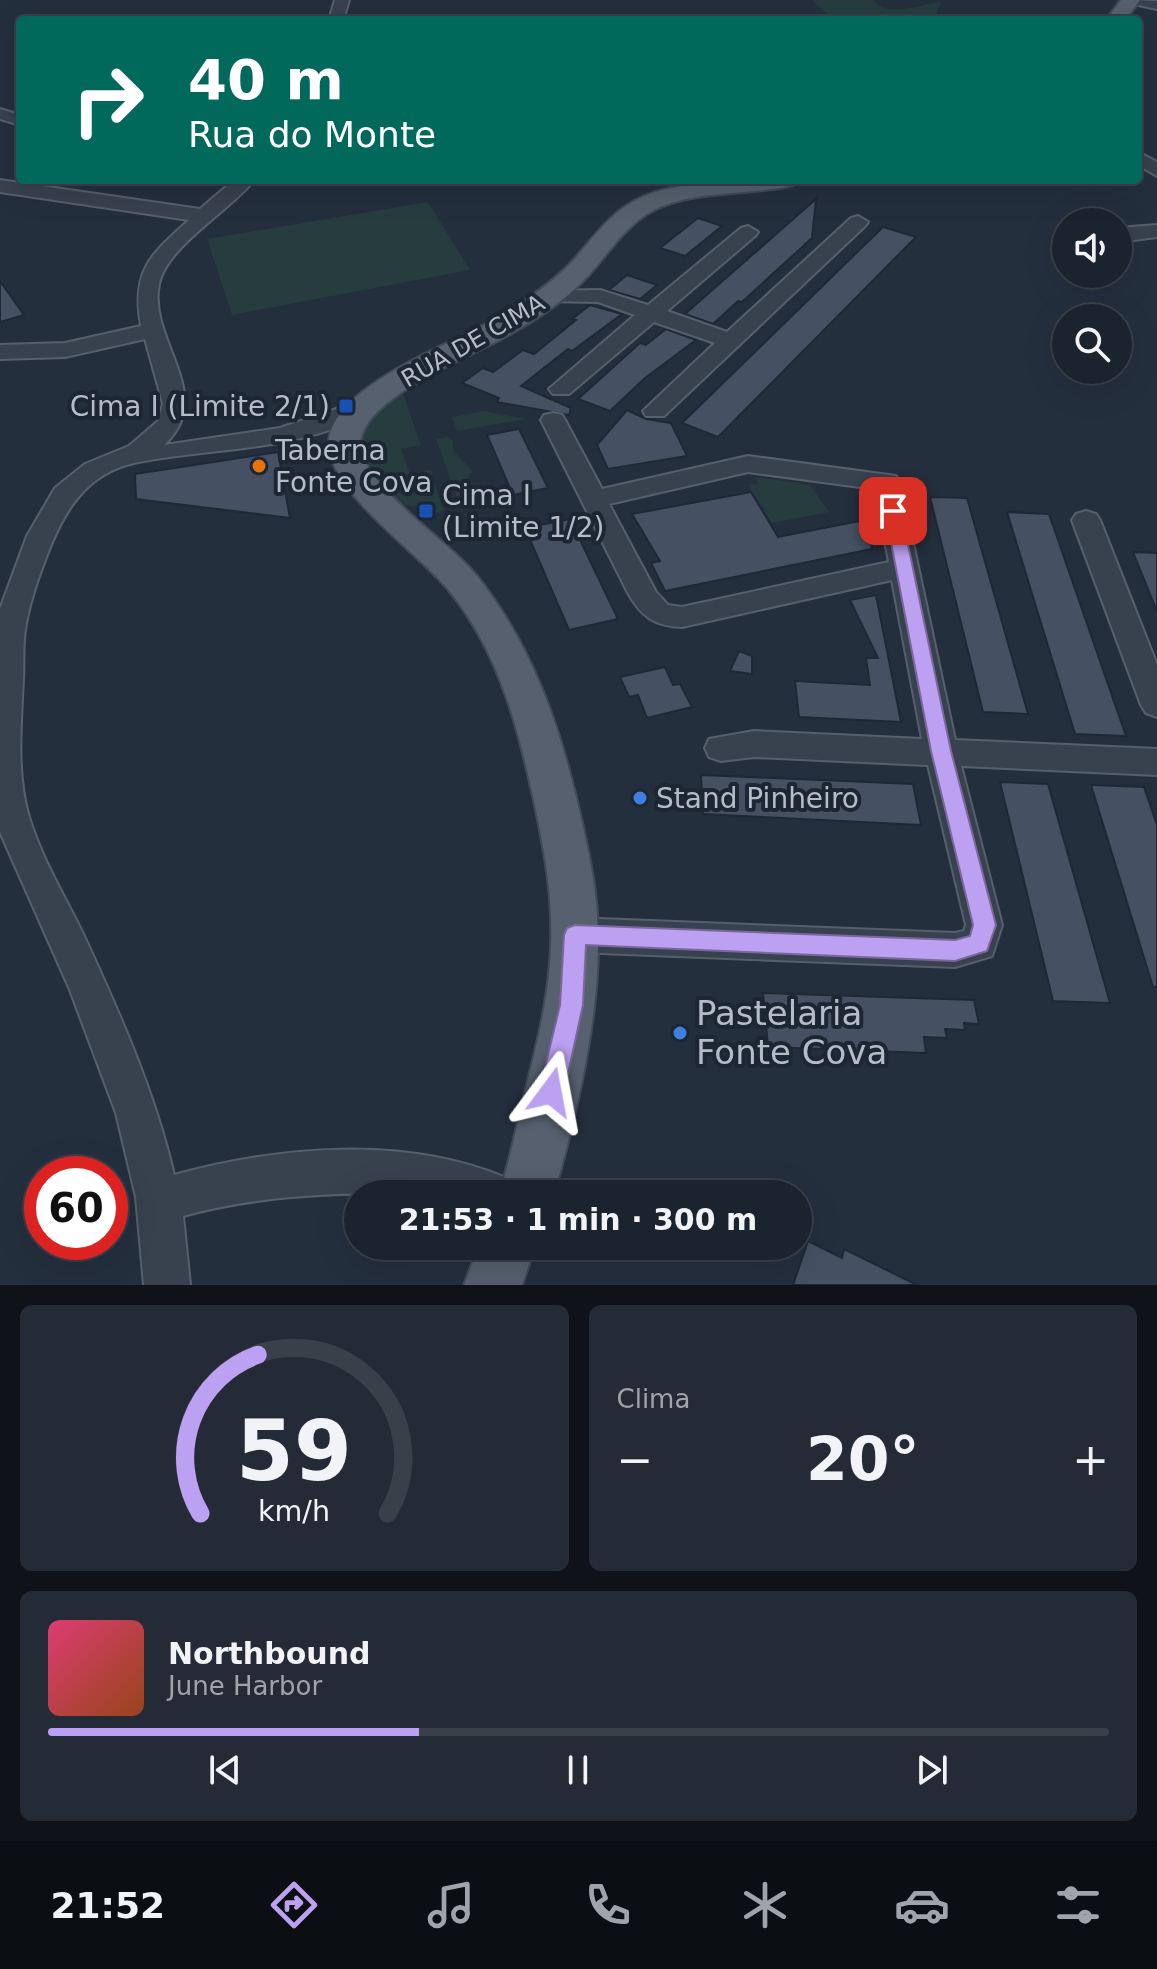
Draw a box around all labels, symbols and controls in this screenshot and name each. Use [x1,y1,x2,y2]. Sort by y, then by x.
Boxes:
text: 40 m [188,47,344,112]
icon: right [56,48,160,152]
text: Rua do Monte [188,114,436,155]
map controls [1052,208,1132,384]
button: sound [1052,208,1132,288]
street label: RUA DE CIMA [396,288,550,393]
button: search [1052,304,1132,384]
place label: Cima I (Limite 2/1) [70,390,330,423]
marker: Cima I (Limite 2/1) [337,397,355,415]
place label: Taberna Fonte Cova [274,434,433,499]
marker: Taberna Fonte Cova [250,457,268,475]
pin [859,477,927,545]
place label: Cima I (Limite 1/2) [442,479,604,544]
icon: arrive [871,489,915,533]
marker: Cima I (Limite 1/2) [417,502,435,520]
place label: Stand Pinheiro [656,782,859,815]
marker: Stand Pinheiro [631,789,649,807]
place label: Pastelaria Fonte Cova [696,993,887,1072]
marker: Pastelaria Fonte Cova [671,1024,689,1042]
position arrow [509,1050,593,1134]
speed limit sign: 60 [24,1156,128,1260]
text: 21:53 · 1 min · 300 m [399,1202,757,1237]
text: Clima [617,1384,690,1414]
text: 59 [236,1403,352,1500]
text: 20° [806,1424,920,1494]
text: − [617,1434,653,1485]
text: + [1072,1434,1109,1485]
text: km/h [258,1494,330,1528]
text: Northbound [168,1636,371,1671]
text: June Harbor [168,1671,322,1701]
icon: previous [203,1748,247,1792]
icon: pause [556,1748,600,1792]
icon: next [910,1748,954,1792]
icon: directions [266,1877,322,1933]
icon: music [423,1877,479,1933]
icon: phone [580,1877,636,1933]
icon: climate [737,1877,793,1933]
icon: car [894,1877,950,1933]
icon: filters [1050,1877,1106,1933]
text: 21:52 [50,1885,165,1926]

